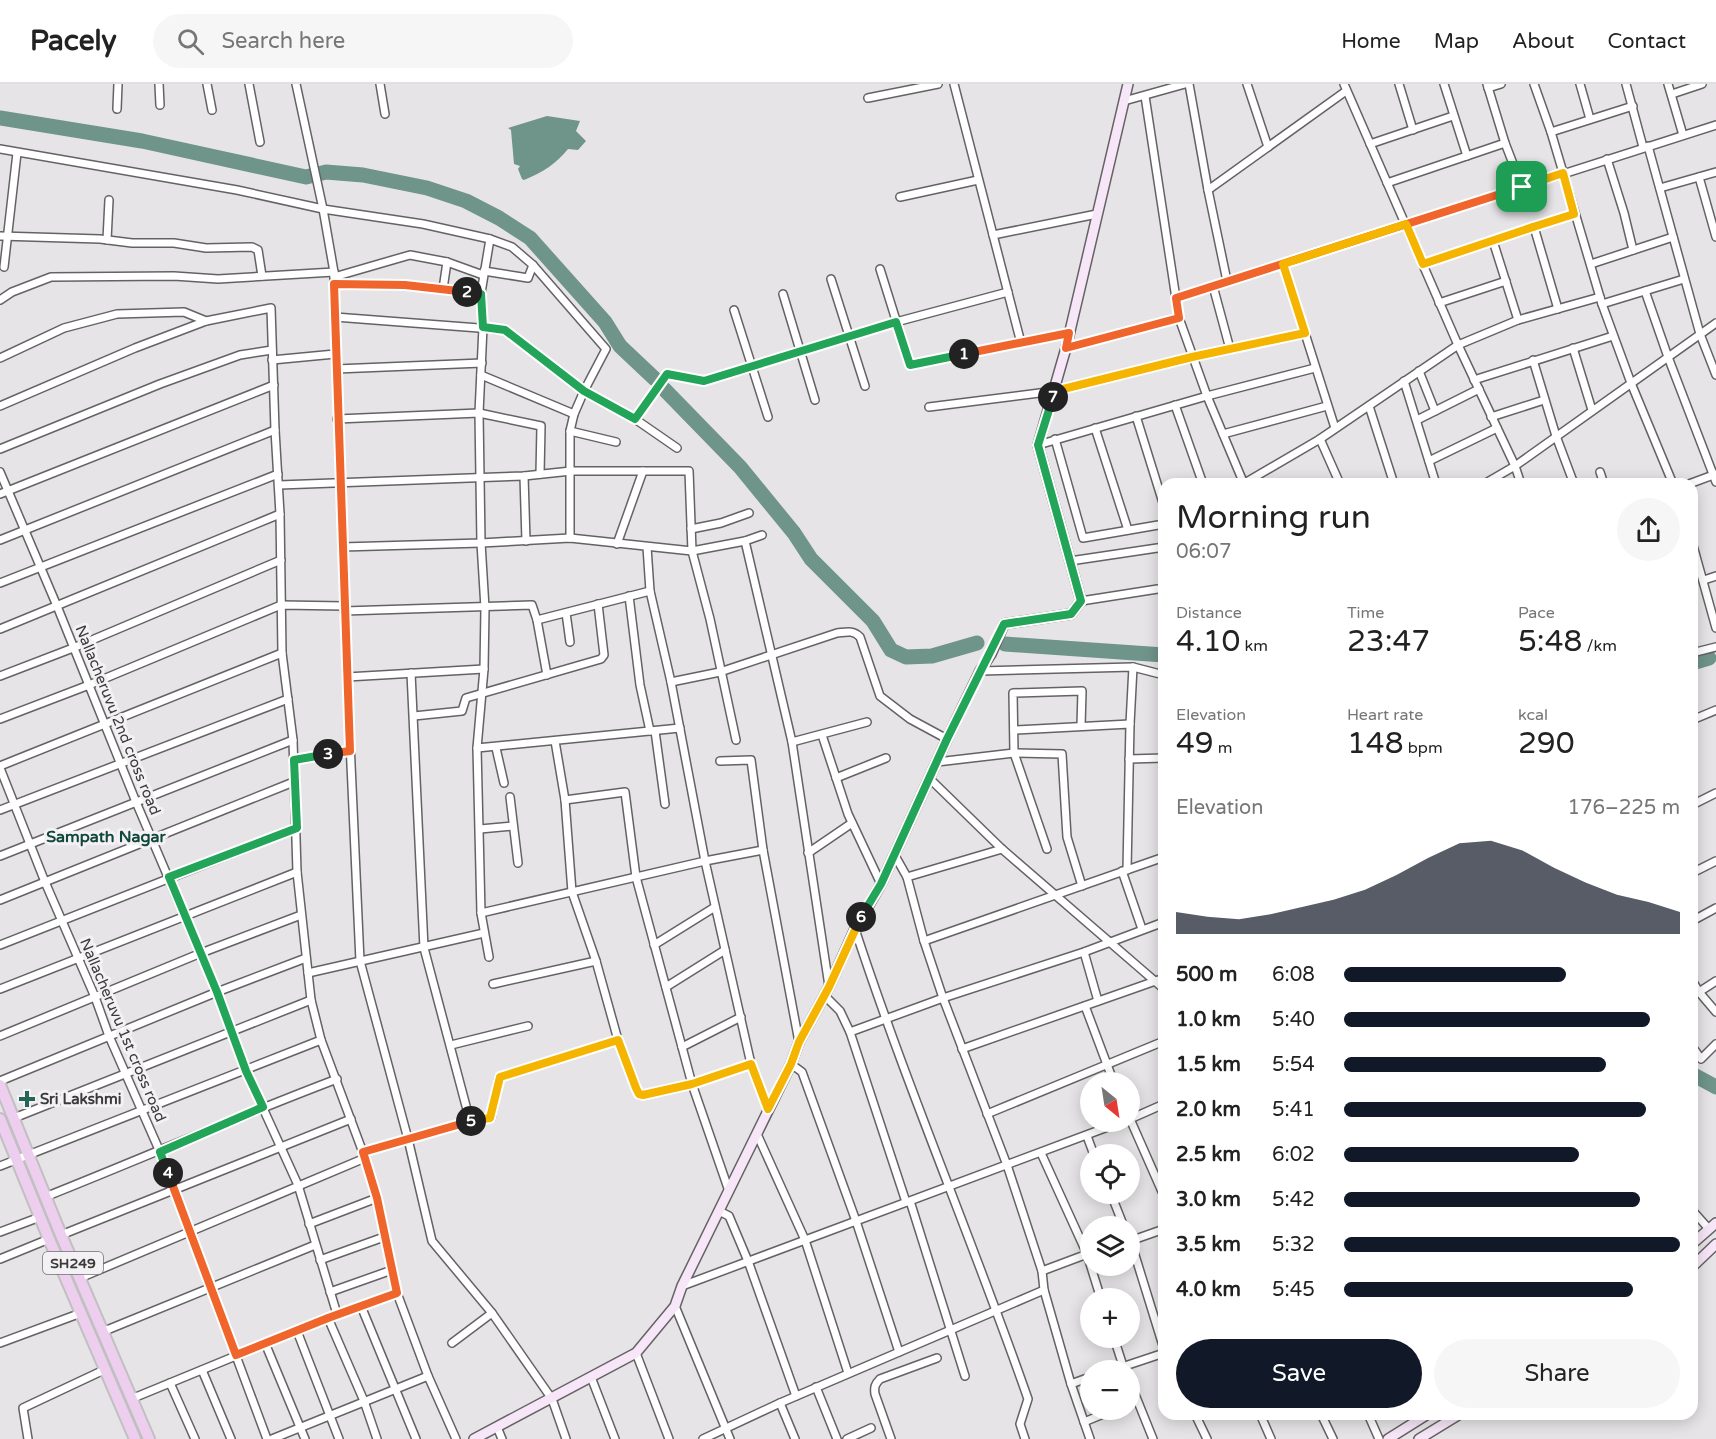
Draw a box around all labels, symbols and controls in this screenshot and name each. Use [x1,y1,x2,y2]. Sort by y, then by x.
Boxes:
search box [153,14,573,68]
text: Pacely [30,24,117,58]
icon: search [174,25,207,58]
text: Search here [222,28,345,54]
text: Home [1341,29,1401,54]
text: Map [1434,29,1479,54]
text: About [1512,29,1574,54]
text: Contact [1607,29,1686,54]
pin [1496,161,1547,212]
icon: arrive [1505,170,1538,203]
pin: 2 [452,277,482,307]
text: 2 [462,282,472,302]
pin: 1 [949,339,979,369]
text: 1 [959,344,969,364]
pin: 7 [1038,382,1068,412]
text: 7 [1048,387,1058,407]
text: Morning run [1176,498,1371,537]
button: share [1617,498,1680,561]
text: 06:07 [1176,540,1231,564]
text: Distance [1176,603,1242,623]
text: Time [1347,603,1384,623]
text: Pace [1518,603,1555,623]
street label: Nallacheruvu 2nd cross road [72,622,164,818]
text: 4.10 [1176,623,1240,660]
text: 23:47 [1347,623,1430,660]
text: 5:48 [1518,623,1582,660]
text: km [1240,636,1268,656]
text: /km [1582,636,1617,656]
text: Elevation [1176,705,1246,725]
text: Heart rate [1347,705,1423,725]
text: kcal [1518,705,1548,725]
text: 49 [1176,725,1214,762]
text: 148 [1347,725,1404,762]
text: 290 [1518,725,1575,762]
text: m [1214,738,1233,758]
text: bpm [1404,738,1443,758]
pin: 3 [313,739,343,769]
text: 3 [323,744,333,764]
text: Elevation [1176,796,1263,820]
text: 176–225 m [1567,796,1680,820]
district label: Sampath Nagar [46,827,167,847]
pin: 6 [846,902,876,932]
text: 6 [856,907,866,927]
street label: Nallacheruvu 1st cross road [76,936,170,1124]
text: 500 m [1176,963,1237,987]
text: 6:08 [1272,963,1315,987]
text: 1.0 km [1176,1008,1241,1032]
text: 5:40 [1272,1008,1315,1032]
text: 1.5 km [1176,1053,1241,1077]
text: 5:54 [1272,1053,1315,1077]
north arrow [1080,1072,1140,1132]
map controls [1080,1072,1140,1420]
marker: Sri Lakshmi [18,1090,36,1108]
place label: Sri Lakshmi [40,1090,122,1108]
text: 2.0 km [1176,1098,1241,1122]
text: 5:41 [1272,1098,1315,1122]
pin: 5 [456,1106,486,1136]
text: 5 [466,1111,476,1131]
text: 2.5 km [1176,1143,1241,1167]
text: 6:02 [1272,1143,1315,1167]
button: locate [1080,1144,1140,1204]
pin: 4 [153,1158,183,1188]
text: 4 [163,1163,173,1183]
text: 3.0 km [1176,1188,1241,1212]
text: 5:42 [1272,1188,1315,1212]
button: layers [1080,1216,1140,1276]
text: 3.5 km [1176,1233,1241,1257]
text: 5:32 [1272,1233,1315,1257]
road number: SH249 [43,1252,103,1274]
text: 4.0 km [1176,1278,1241,1302]
text: 5:45 [1272,1278,1315,1302]
button: + [1080,1288,1140,1348]
button: Save [1176,1339,1422,1408]
button: Share [1434,1339,1680,1408]
button: − [1080,1360,1140,1420]

